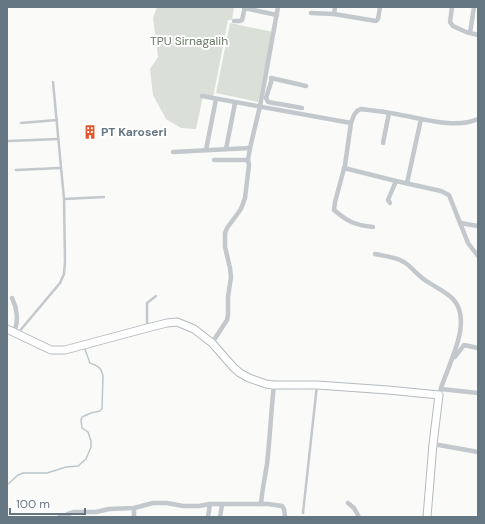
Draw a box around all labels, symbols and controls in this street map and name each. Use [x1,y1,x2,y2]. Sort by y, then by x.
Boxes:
park label: TPU Sirnagalih [150,33,228,49]
building icon: PT Karoseri [82,124,98,140]
place label: PT Karoseri [101,124,167,140]
scale bar [10,490,85,516]
text: 100 m [16,496,50,512]

